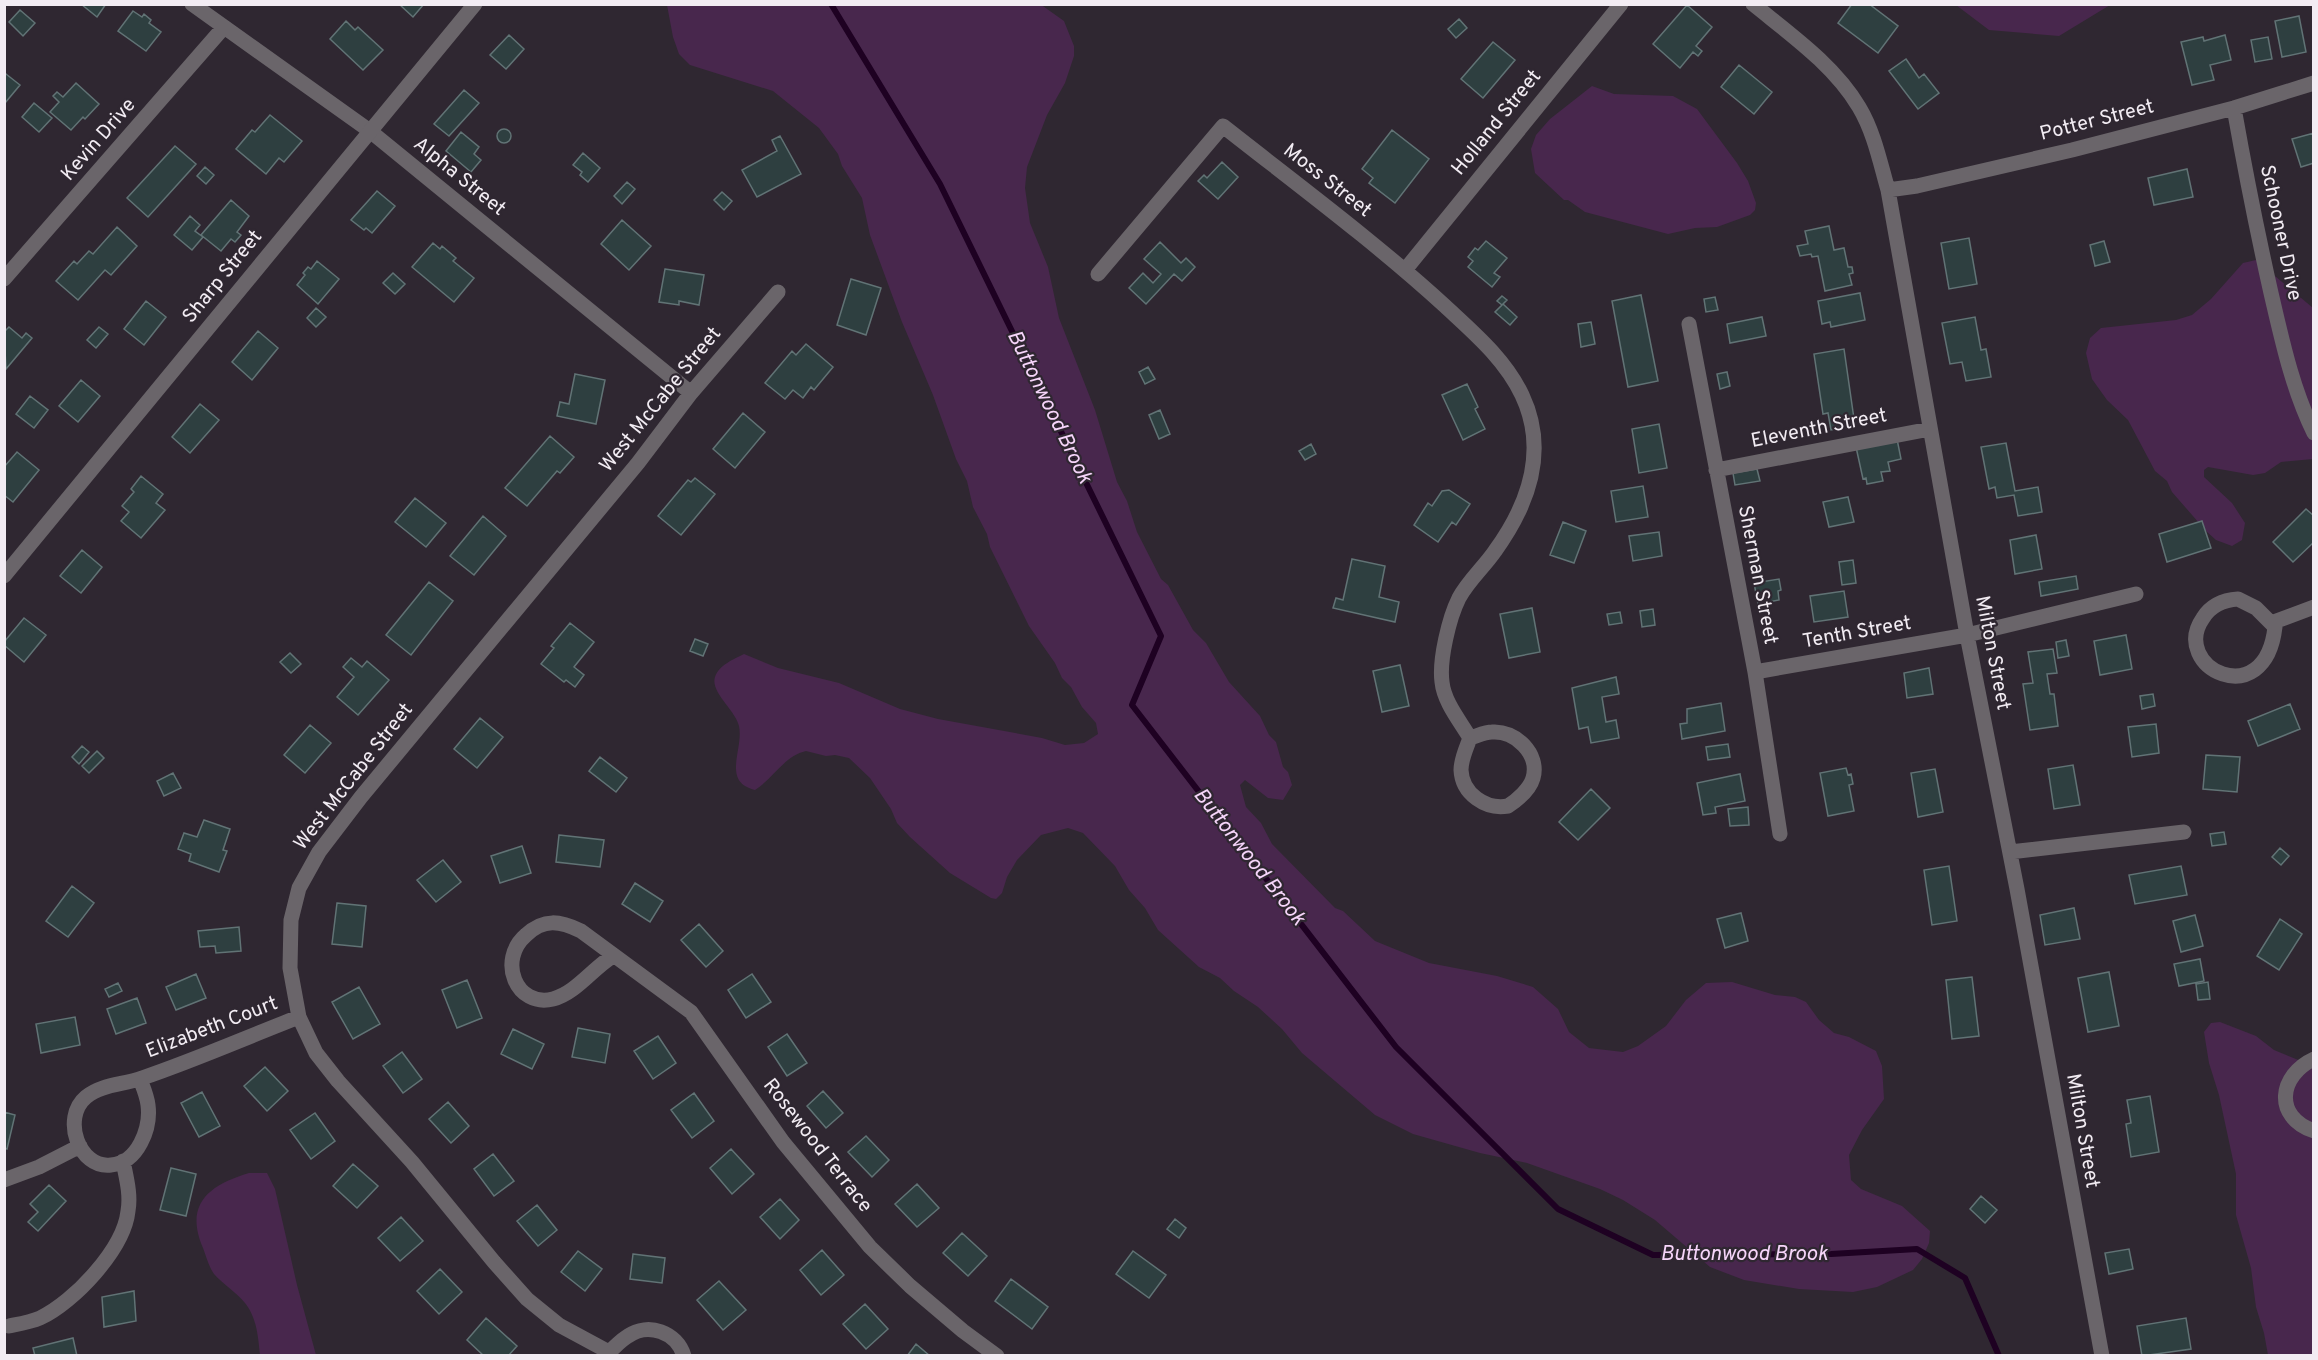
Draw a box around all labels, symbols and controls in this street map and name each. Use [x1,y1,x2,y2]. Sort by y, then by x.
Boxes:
street label: Holland Street [1446,65,1548,181]
street label: Kevin Drive [56,93,142,187]
street label: Potter Street [2037,94,2157,148]
street label: Alpha Street [407,132,511,222]
street label: Moss Street [1277,138,1377,224]
street label: Schooner Drive [2253,163,2307,303]
street label: Sharp Street [177,225,269,329]
street label: West McCabe Street [594,322,728,478]
water label: Buttonwood Brook [1000,326,1098,489]
street label: Eleventh Street [1749,403,1889,455]
street label: Sherman Street [1731,503,1783,647]
street label: Milton Street [1968,594,2016,712]
street label: Tenth Street [1801,611,1913,655]
street label: West McCabe Street [288,698,420,856]
water label: Buttonwood Brook [1187,783,1311,932]
street label: Elizabeth Court [142,991,282,1065]
street label: Milton Street [2059,1072,2105,1190]
street label: Rosewood Terrace [756,1074,878,1218]
water label: Buttonwood Brook [1660,1241,1828,1268]

